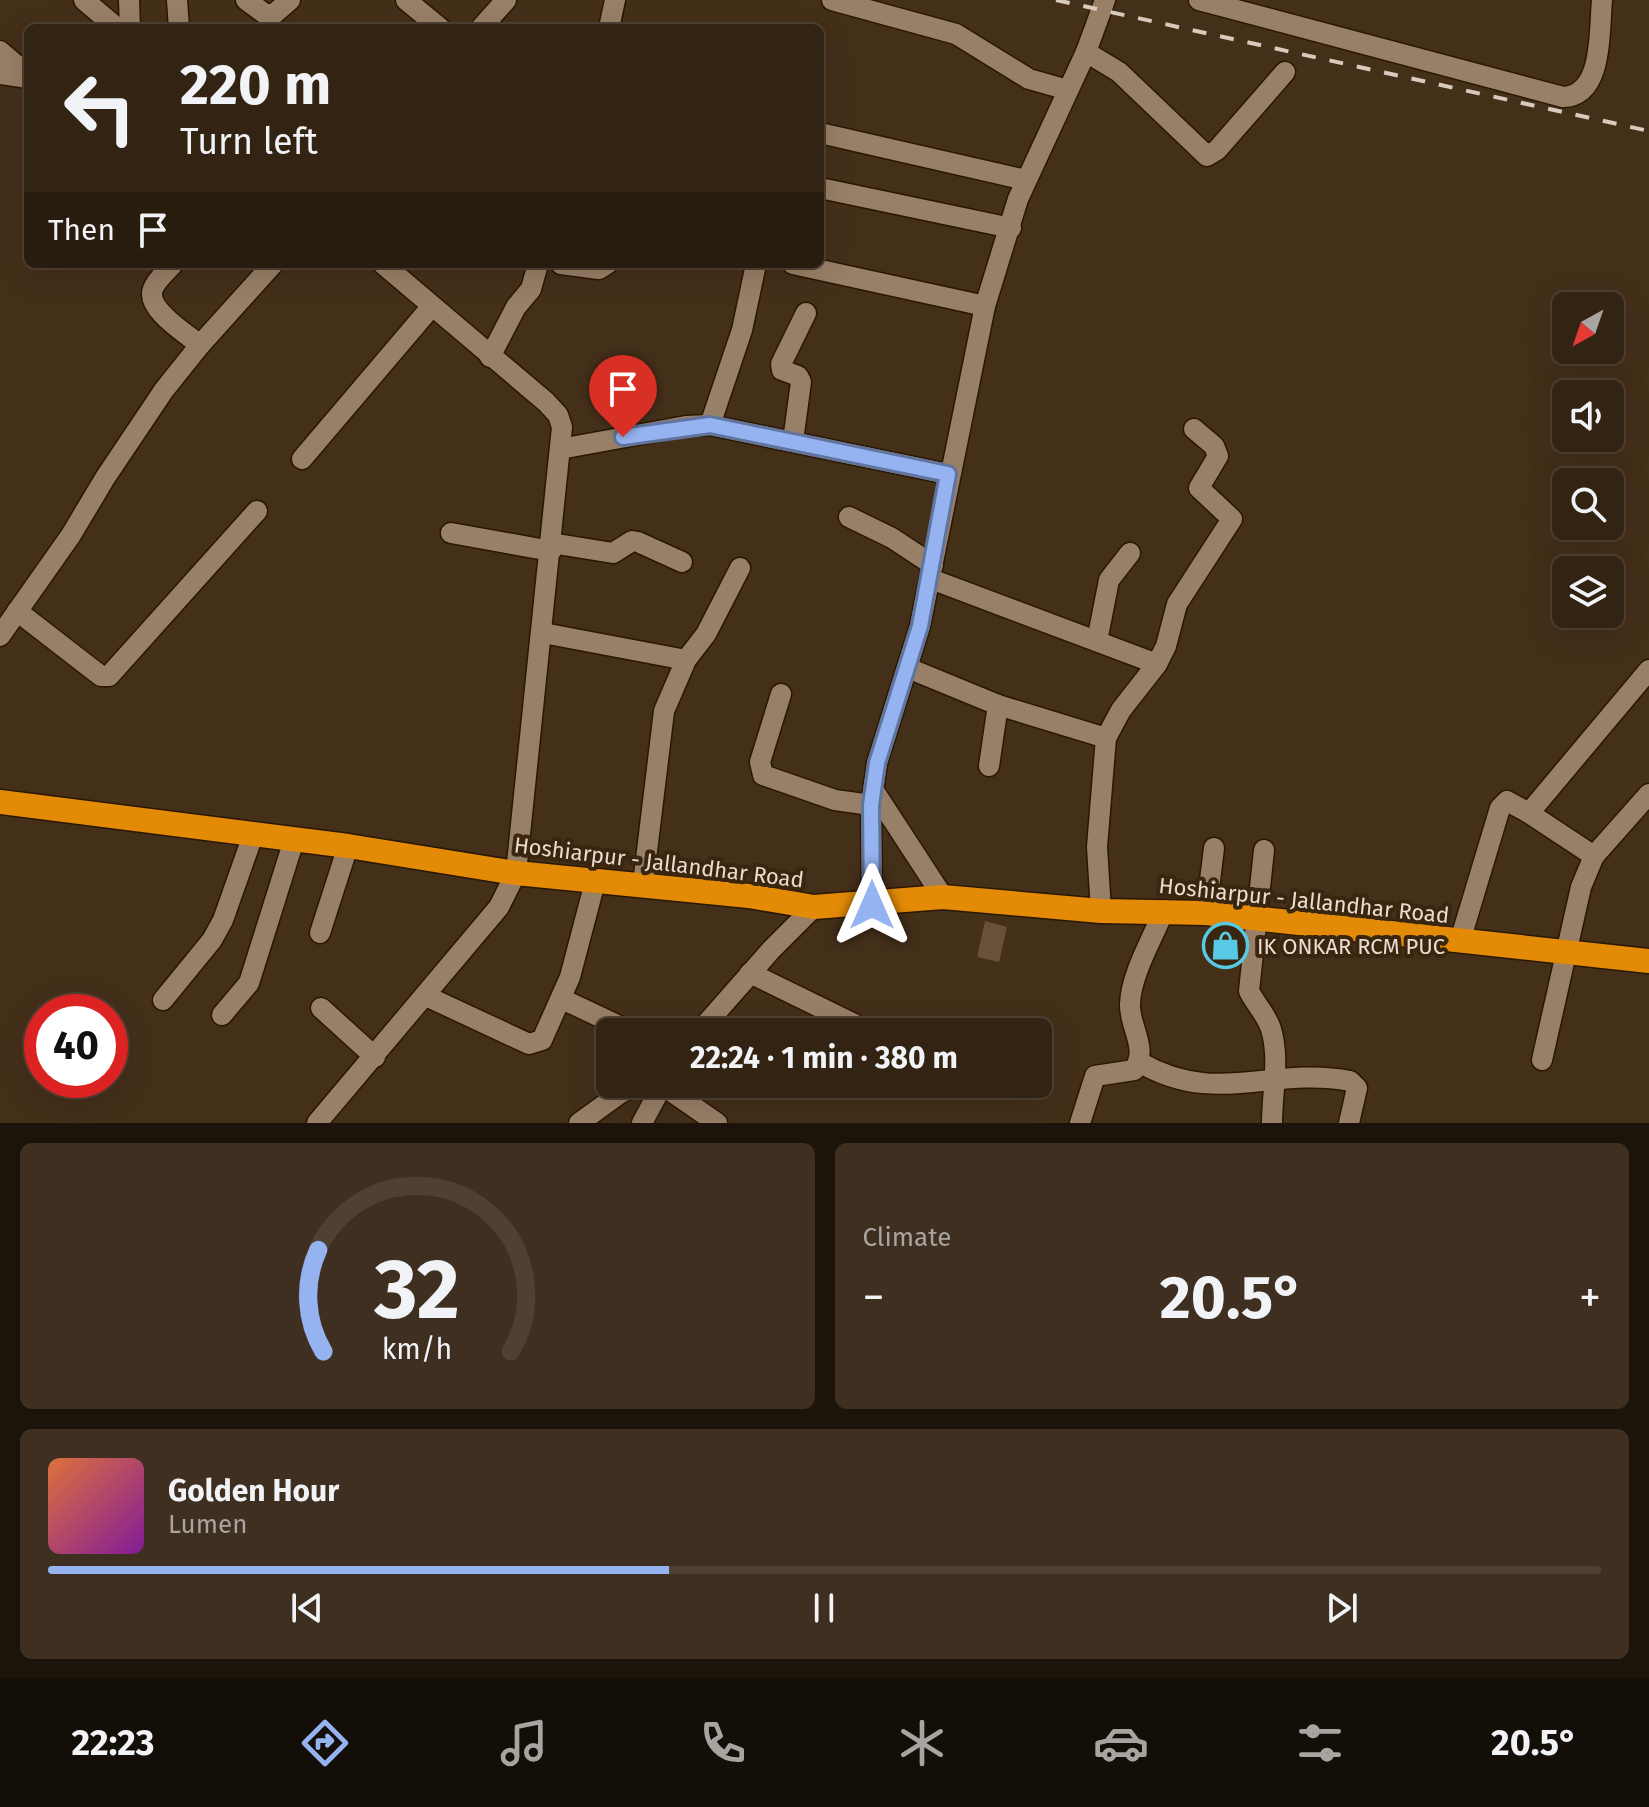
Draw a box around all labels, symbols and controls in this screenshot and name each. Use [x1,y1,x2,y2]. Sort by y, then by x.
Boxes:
text: 220 m [180,52,331,119]
icon: left [48,56,152,160]
text: Turn left [180,120,318,164]
icon: arrive [131,208,175,252]
text: Then [48,212,115,248]
north arrow [1552,292,1624,364]
map controls [1552,292,1624,628]
pin [589,355,657,437]
icon: arrive [601,367,645,411]
button: sound [1552,380,1624,452]
button: search [1552,468,1624,540]
button: layers [1552,556,1624,628]
street label: Hoshiarpur - Jallandhar Road [513,831,805,894]
position arrow [830,863,914,947]
street label: Hoshiarpur - Jallandhar Road [1157,872,1450,929]
shop icon: IK ONKAR RCM PUC [1202,922,1250,970]
place label: IK ONKAR RCM PUC [1257,933,1445,960]
speed limit sign: 40 [24,994,128,1098]
text: 22:24 · 1 min · 380 m [690,1040,958,1076]
text: Climate [863,1222,951,1253]
text: 32 [374,1240,460,1340]
text: 20.5° [1160,1262,1304,1334]
text: − [863,1271,885,1324]
text: + [1579,1271,1601,1324]
text: km/h [382,1332,453,1367]
text: Golden Hour [168,1473,339,1509]
text: Lumen [168,1509,247,1540]
icon: previous [285,1586,329,1630]
icon: pause [802,1586,846,1630]
icon: next [1320,1586,1364,1630]
icon: directions [297,1715,353,1771]
icon: music [496,1715,552,1771]
icon: phone [695,1715,751,1771]
icon: climate [894,1715,950,1771]
icon: car [1093,1715,1149,1771]
icon: filters [1292,1715,1348,1771]
text: 22:23 [71,1721,155,1765]
text: 20.5° [1491,1721,1577,1765]

